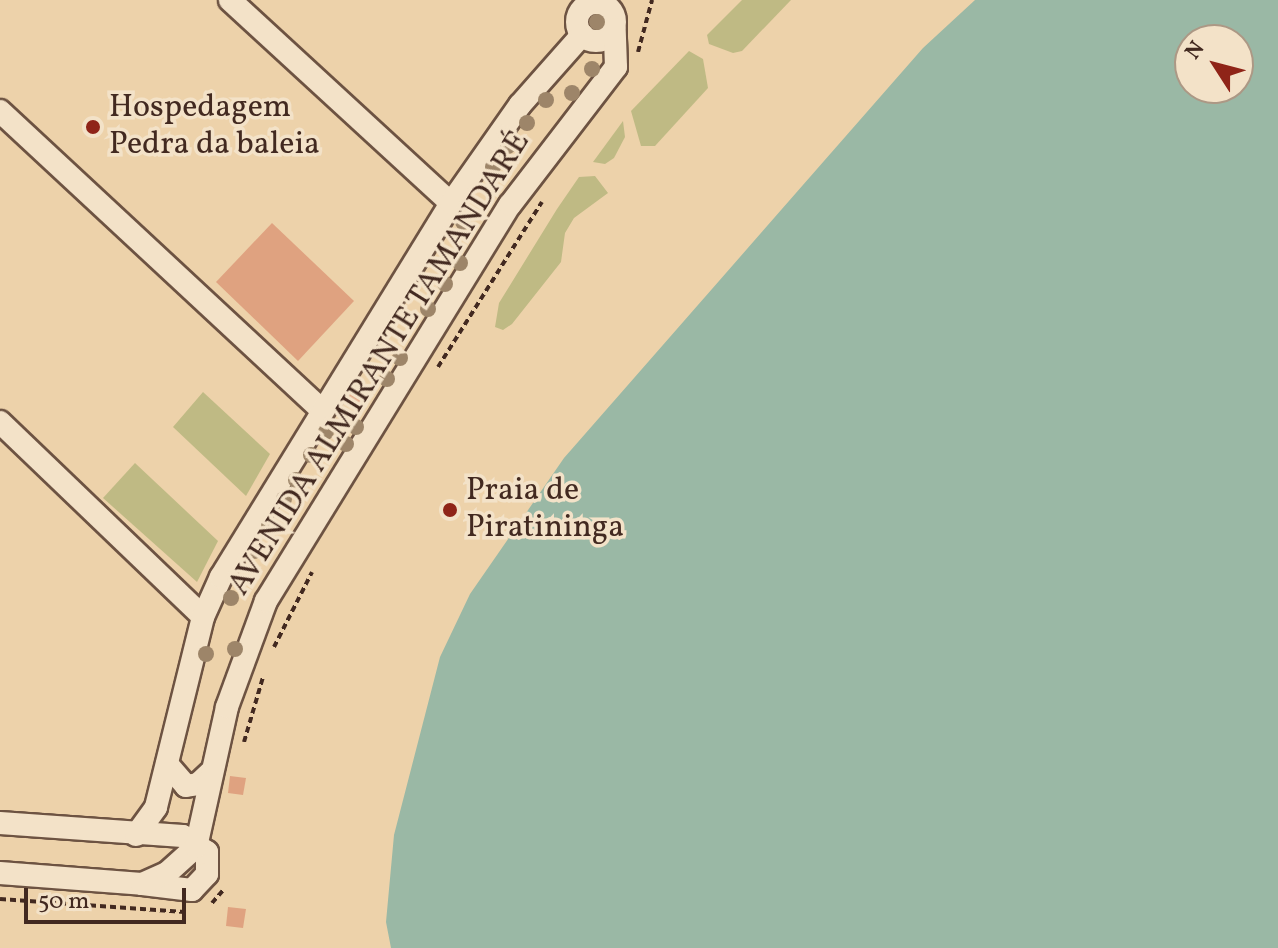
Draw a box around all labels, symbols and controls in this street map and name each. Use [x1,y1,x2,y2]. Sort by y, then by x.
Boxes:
north arrow [1174,24,1254,104]
text: N [1179,35,1213,66]
place label: Hospedagem Pedra da baleia [109,90,320,165]
marker: Hospedagem Pedra da baleia [84,118,102,136]
street label: AVENIDA ALMIRANTE TAMANDARÉ [221,125,539,603]
place label: Praia de Piratininga [466,473,624,548]
marker: Praia de Piratininga [441,501,459,519]
scale bar [28,872,190,922]
text: 50 m [38,885,90,919]

